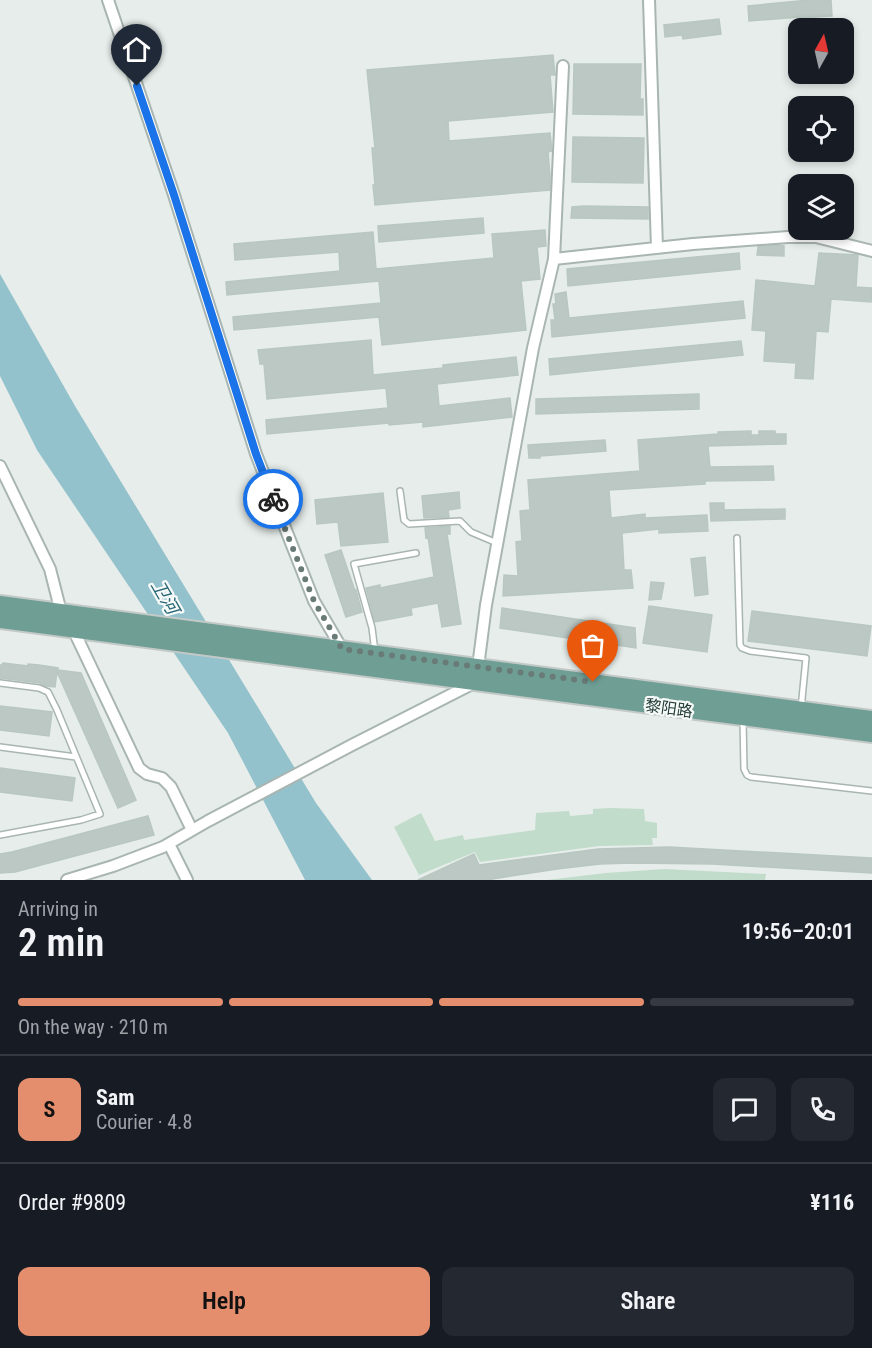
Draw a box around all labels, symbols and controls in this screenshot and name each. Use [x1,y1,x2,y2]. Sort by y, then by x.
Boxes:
north arrow [788,18,854,84]
map controls [788,18,854,240]
pin [111,24,162,86]
icon: home [120,33,153,66]
button: locate [788,96,854,162]
button: layers [788,174,854,240]
courier [243,469,303,529]
icon: bike [257,483,290,516]
water label: 卫河 [147,576,185,620]
pin [567,620,618,682]
icon: bag [576,629,609,662]
street label: 黎阳路 [644,696,694,721]
text: Arriving in [18,897,98,921]
text: 19:56–20:01 [742,919,854,944]
text: 2 min [18,920,104,966]
text: On the way · 210 m [18,1015,168,1039]
button: chat [713,1078,776,1141]
button: phone [791,1078,854,1141]
text: Sam [96,1085,135,1110]
text: S [44,1097,55,1122]
text: Courier · 4.8 [96,1110,192,1134]
text: Order #9809 [18,1190,126,1215]
text: ¥116 [810,1190,854,1215]
button: Help [18,1267,430,1336]
button: Share [442,1267,854,1336]

